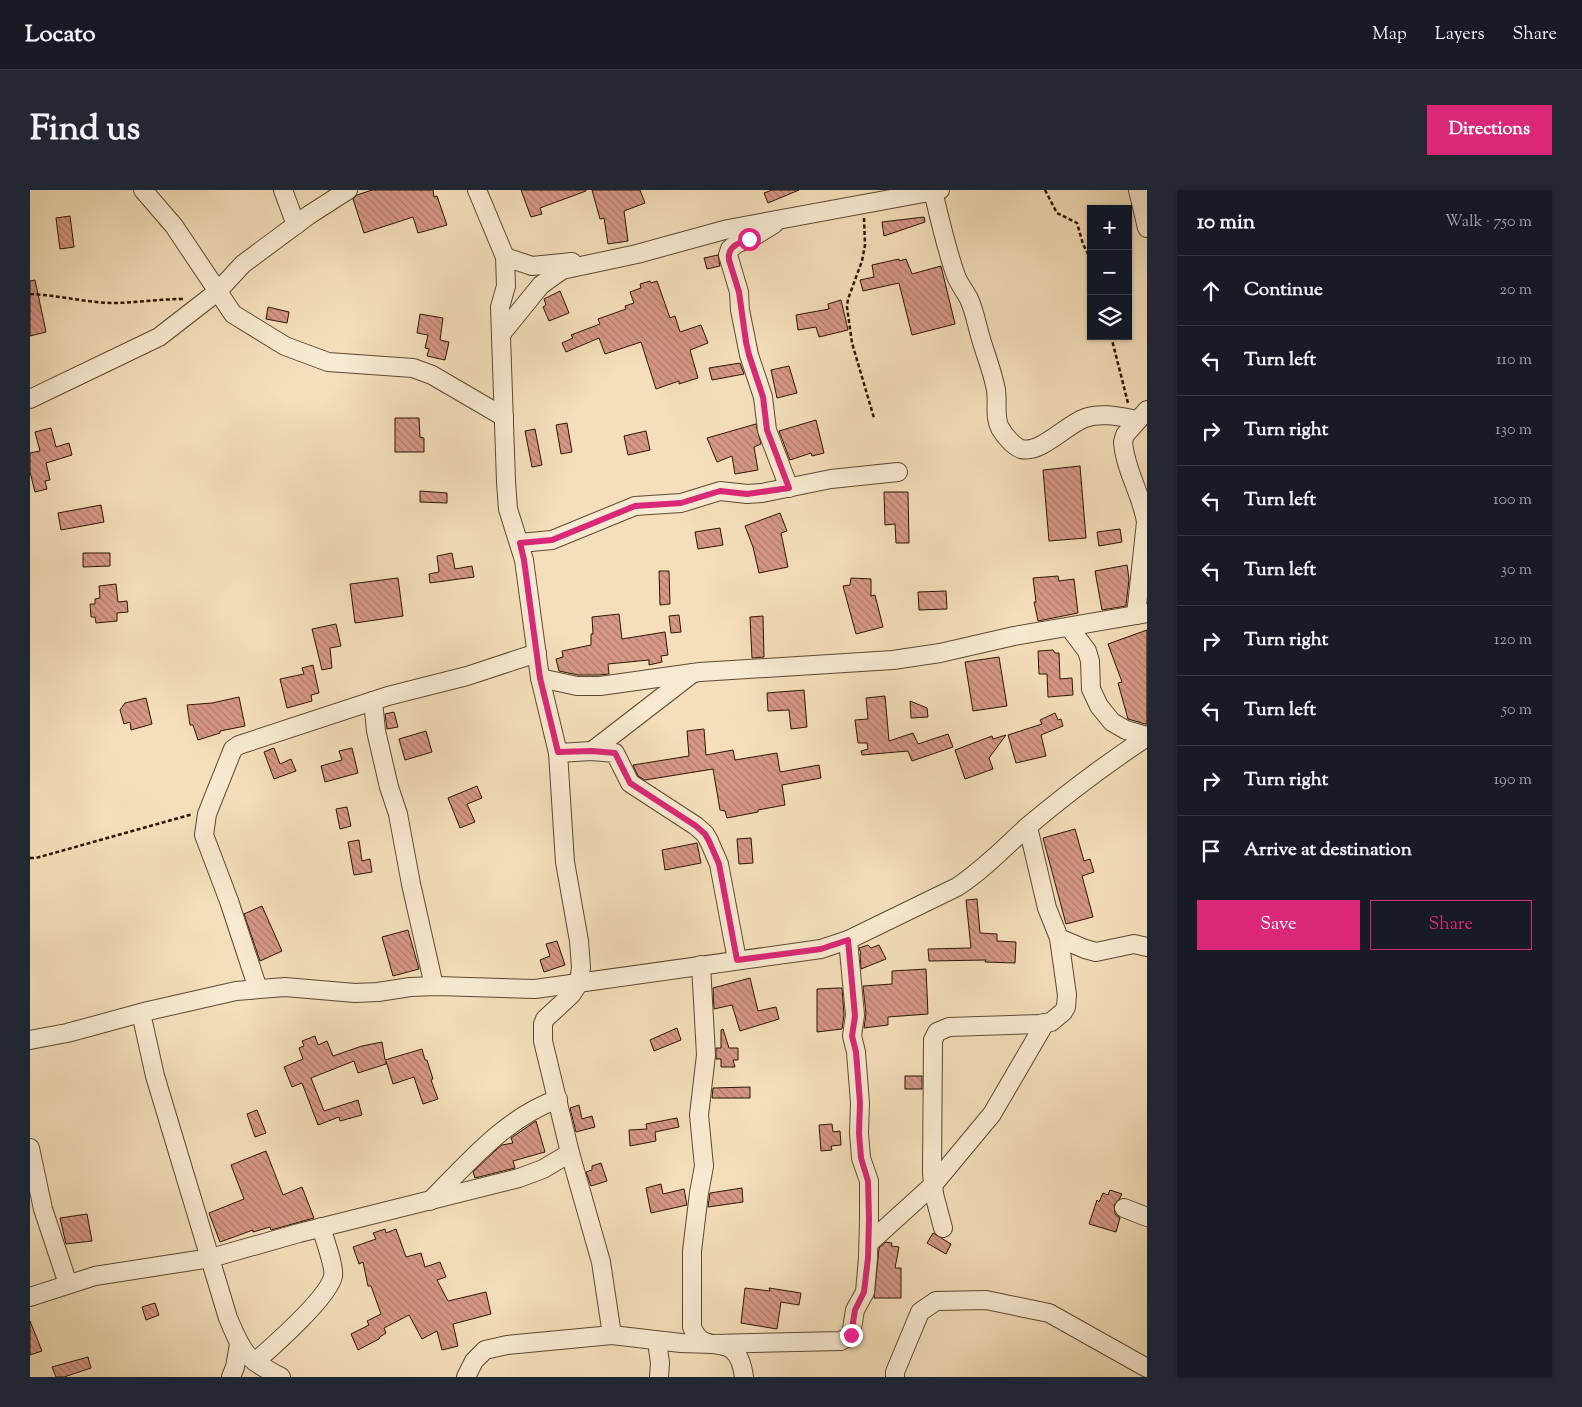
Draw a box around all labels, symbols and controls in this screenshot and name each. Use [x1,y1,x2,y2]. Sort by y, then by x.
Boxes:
text: Locato [25,18,96,52]
text: Map [1372,22,1407,48]
text: Layers [1435,22,1485,48]
text: Share [1513,22,1557,48]
text: Find us [30,105,140,156]
button: Directions [1427,105,1552,155]
map controls [1087,205,1132,340]
button: + [1087,205,1132,250]
text: 10 min [1197,208,1255,238]
text: Walk · 750 m [1445,211,1532,234]
route start [738,228,761,251]
button: − [1087,250,1132,295]
icon: ahead [1197,277,1225,305]
text: Continue [1244,277,1323,304]
text: 20 m [1499,279,1532,302]
button: layers [1087,295,1132,340]
icon: left [1197,347,1225,375]
text: Turn left [1244,347,1316,374]
text: 110 m [1496,349,1532,372]
icon: right [1197,417,1225,445]
text: Turn right [1244,417,1328,444]
text: 130 m [1495,419,1532,442]
icon: left [1197,487,1225,515]
text: Turn left [1244,487,1316,514]
text: 100 m [1493,489,1532,512]
icon: left [1197,557,1225,585]
text: Turn left [1244,557,1316,584]
text: 30 m [1501,559,1532,582]
icon: right [1197,627,1225,655]
text: Turn right [1244,627,1328,654]
text: 120 m [1494,629,1532,652]
icon: left [1197,697,1225,725]
text: Turn left [1244,697,1316,724]
text: 50 m [1501,699,1532,722]
icon: right [1197,767,1225,795]
text: Turn right [1244,767,1328,794]
text: 190 m [1494,769,1532,792]
icon: arrive [1197,837,1225,865]
text: Arrive at destination [1244,837,1412,864]
button: Save [1197,900,1360,950]
button: Share [1370,900,1532,950]
route end [840,1324,863,1347]

